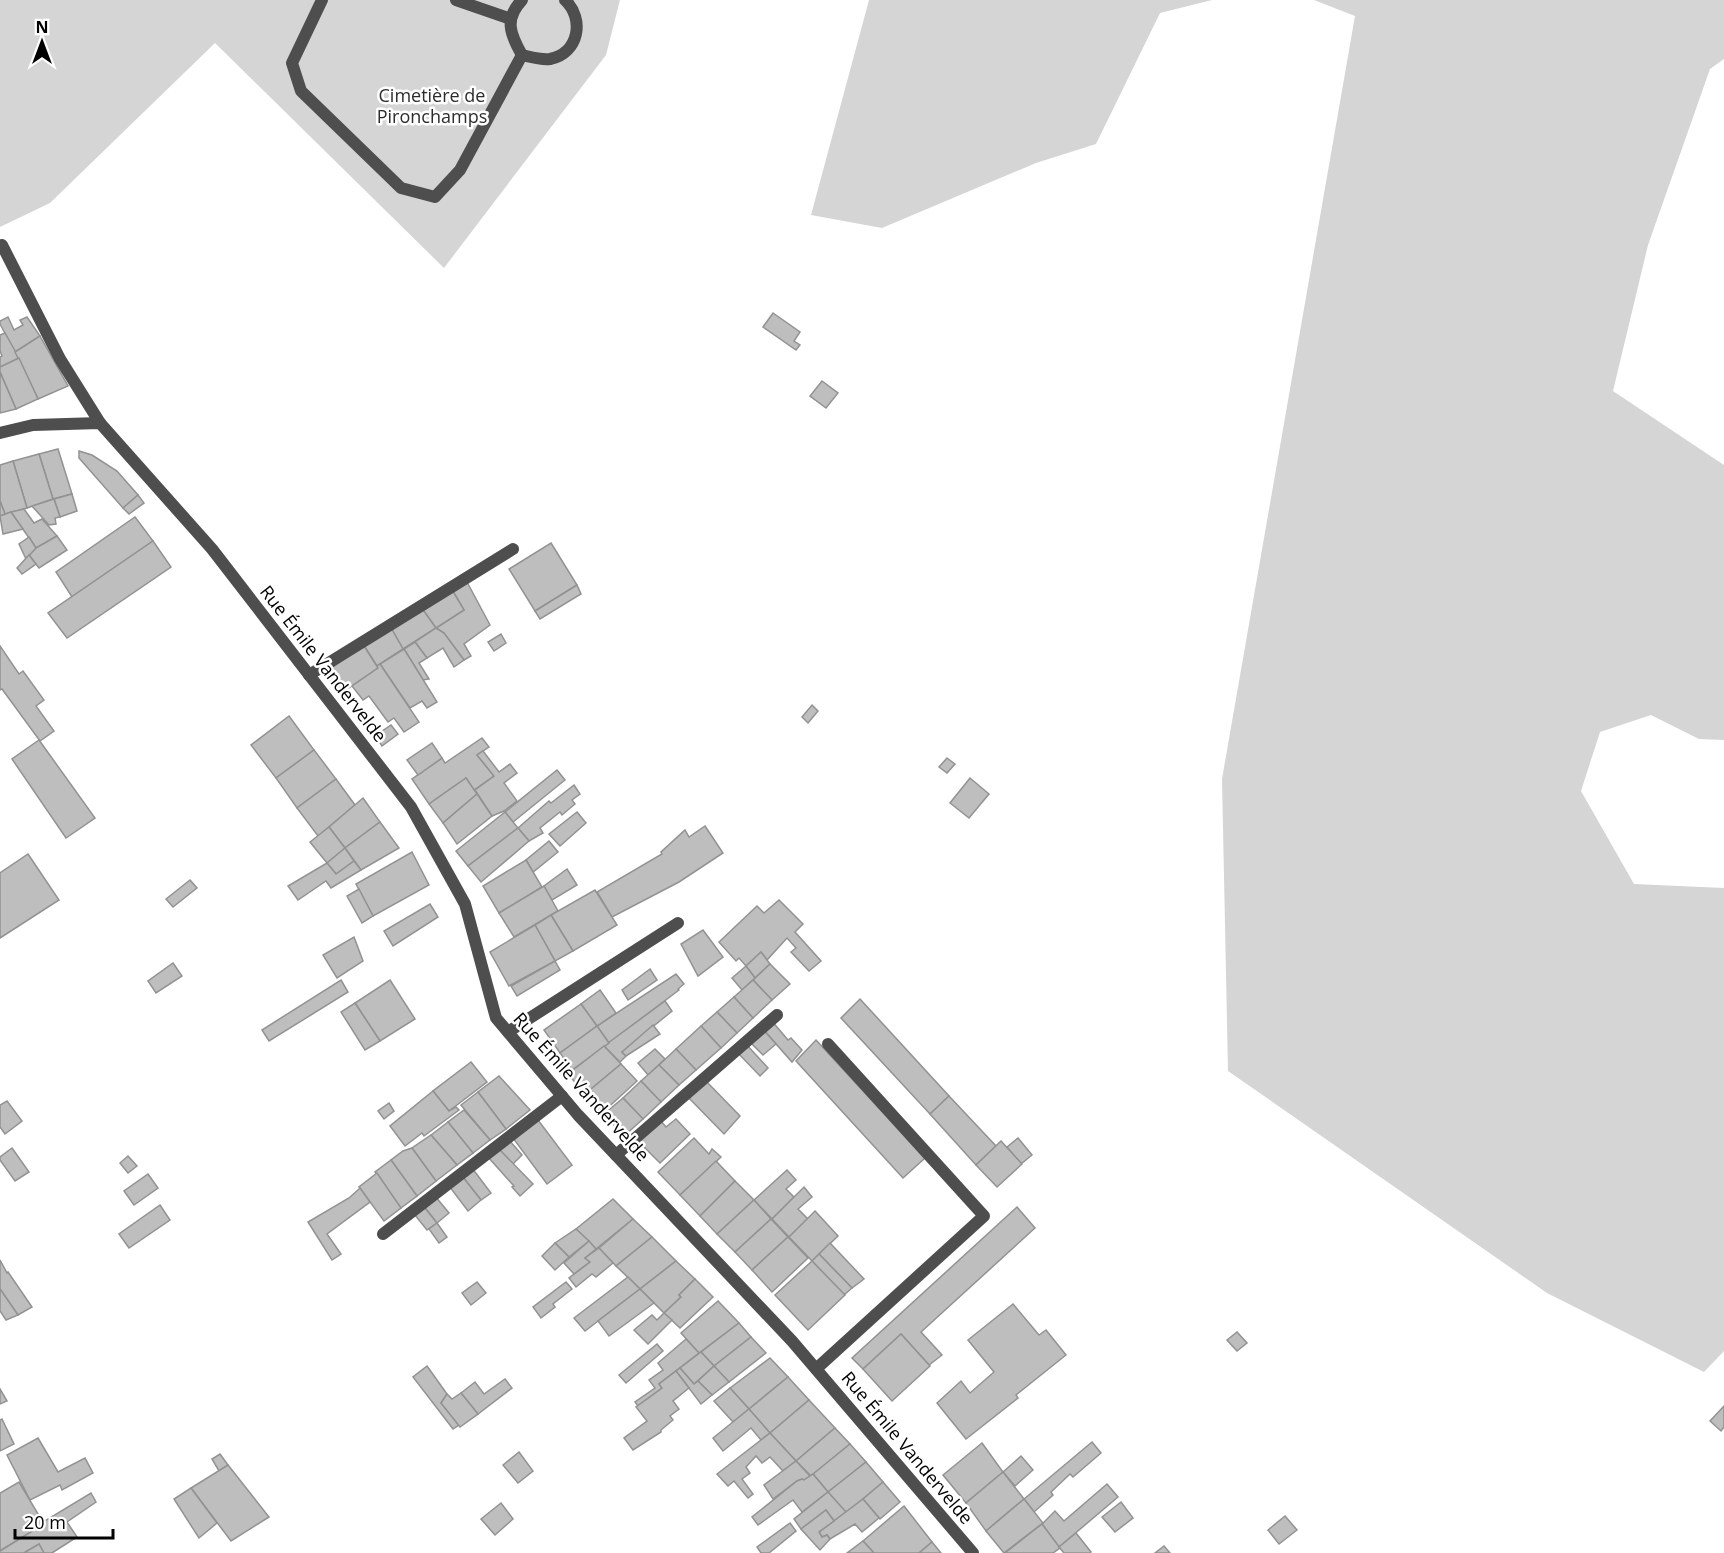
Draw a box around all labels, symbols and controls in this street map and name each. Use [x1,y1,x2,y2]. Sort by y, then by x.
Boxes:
north arrow [12,12,72,72]
text: N [35,16,49,38]
park label: Cimetière de Pironchamps [377,83,487,128]
street label: Rue Émile Vandervelde [255,580,392,747]
street label: Rue Émile Vandervelde [508,1007,655,1166]
street label: Rue Émile Vandervelde [837,1366,979,1529]
scale bar [15,1502,112,1540]
text: 20 m [24,1510,66,1534]

